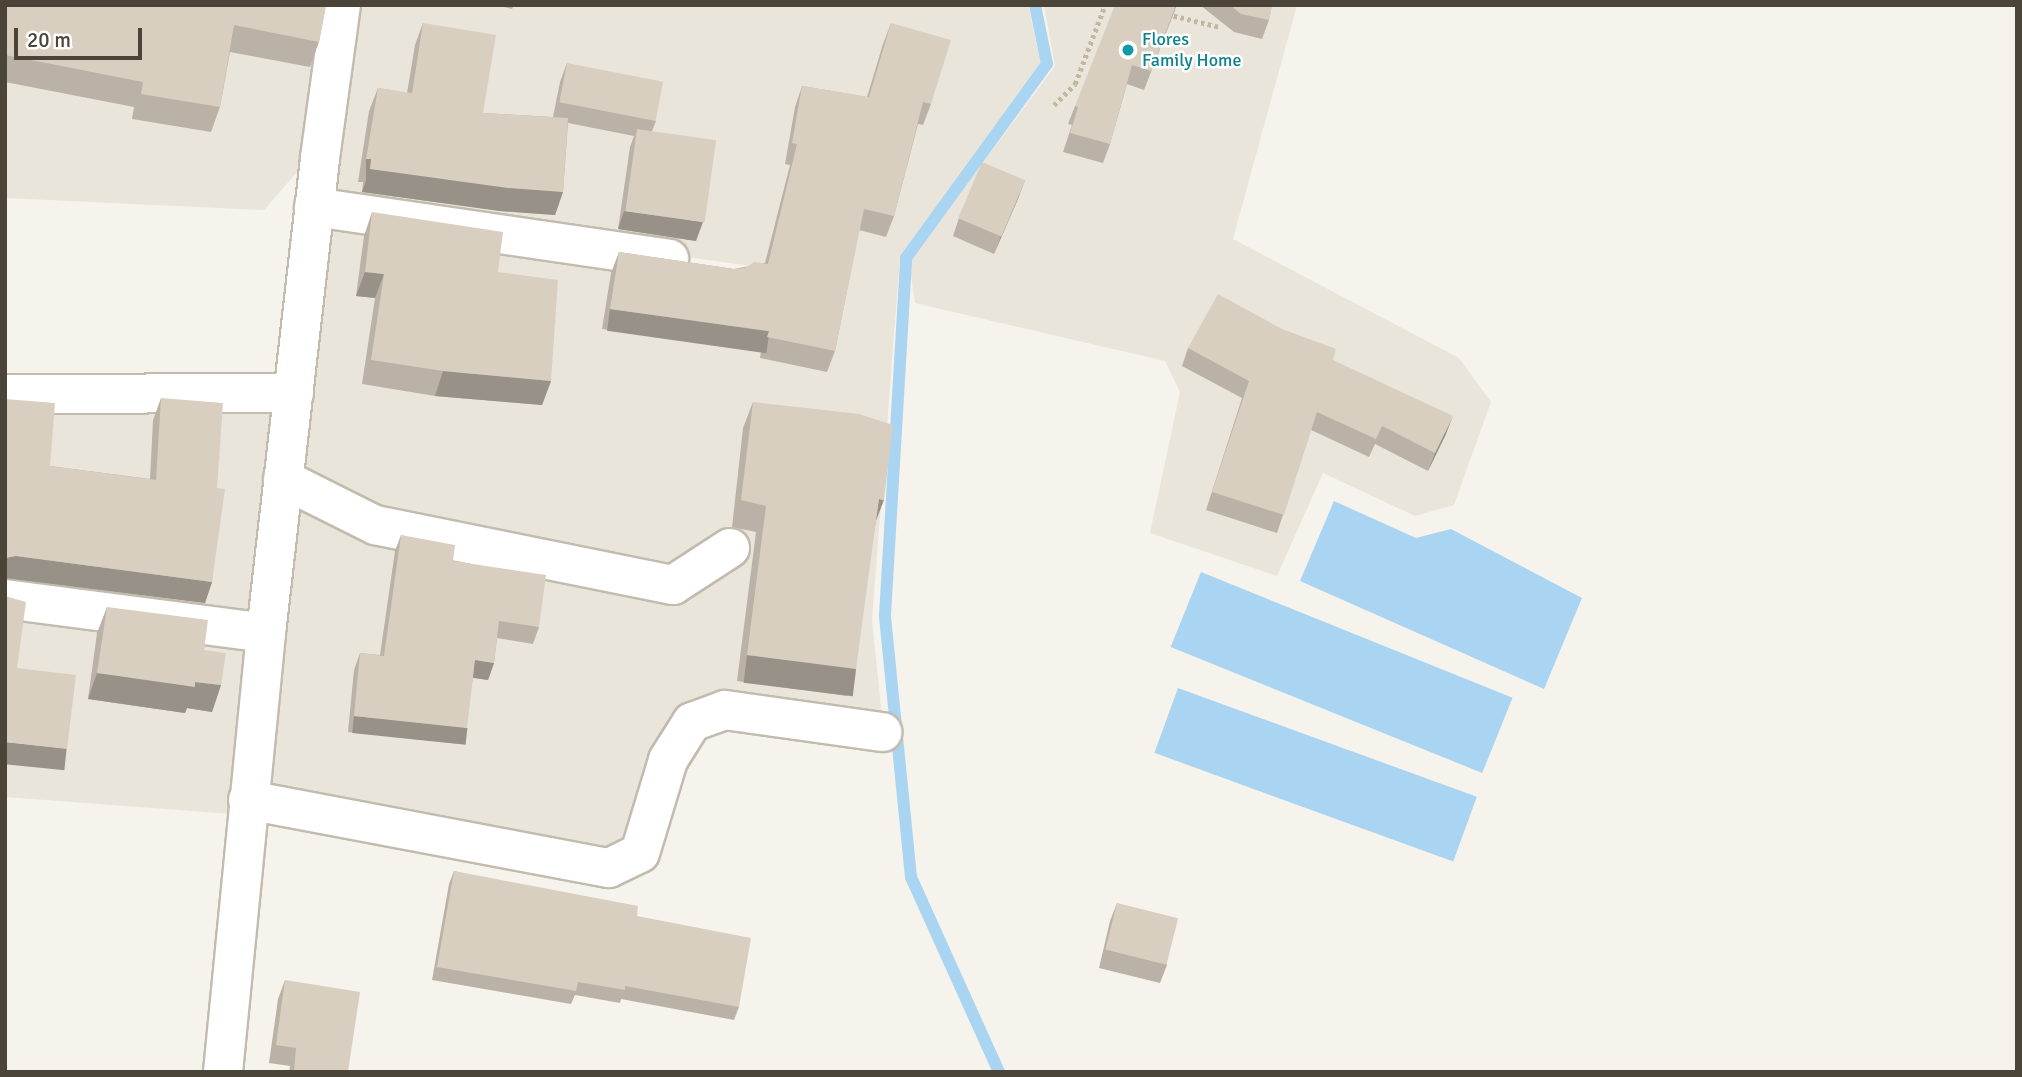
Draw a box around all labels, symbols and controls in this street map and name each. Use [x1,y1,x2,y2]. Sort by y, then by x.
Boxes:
scale bar [18,14,145,58]
text: 20 m [27,27,71,53]
place label: Flores Family Home [1142,29,1241,72]
marker: Flores Family Home [1120,42,1136,58]

